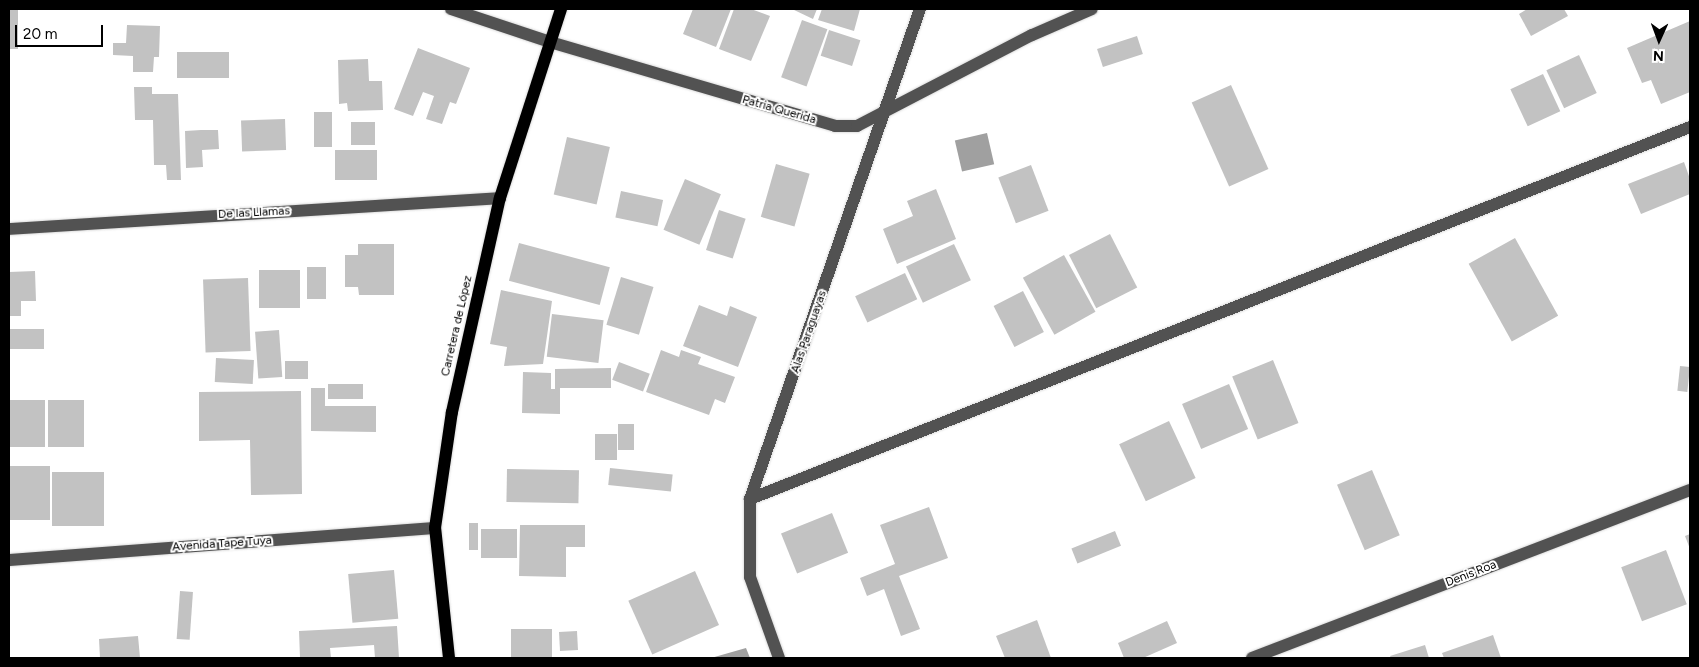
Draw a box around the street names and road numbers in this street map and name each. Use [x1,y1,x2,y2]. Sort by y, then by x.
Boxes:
street label: Patria Querida [740,93,818,127]
street label: De las Llamas [218,204,290,222]
street label: Carretera de López [438,274,476,378]
street label: Alas Paraguayas [788,289,830,375]
street label: Avenida Tape Tuya [172,533,272,555]
street label: Denis Roa [1443,558,1499,590]

